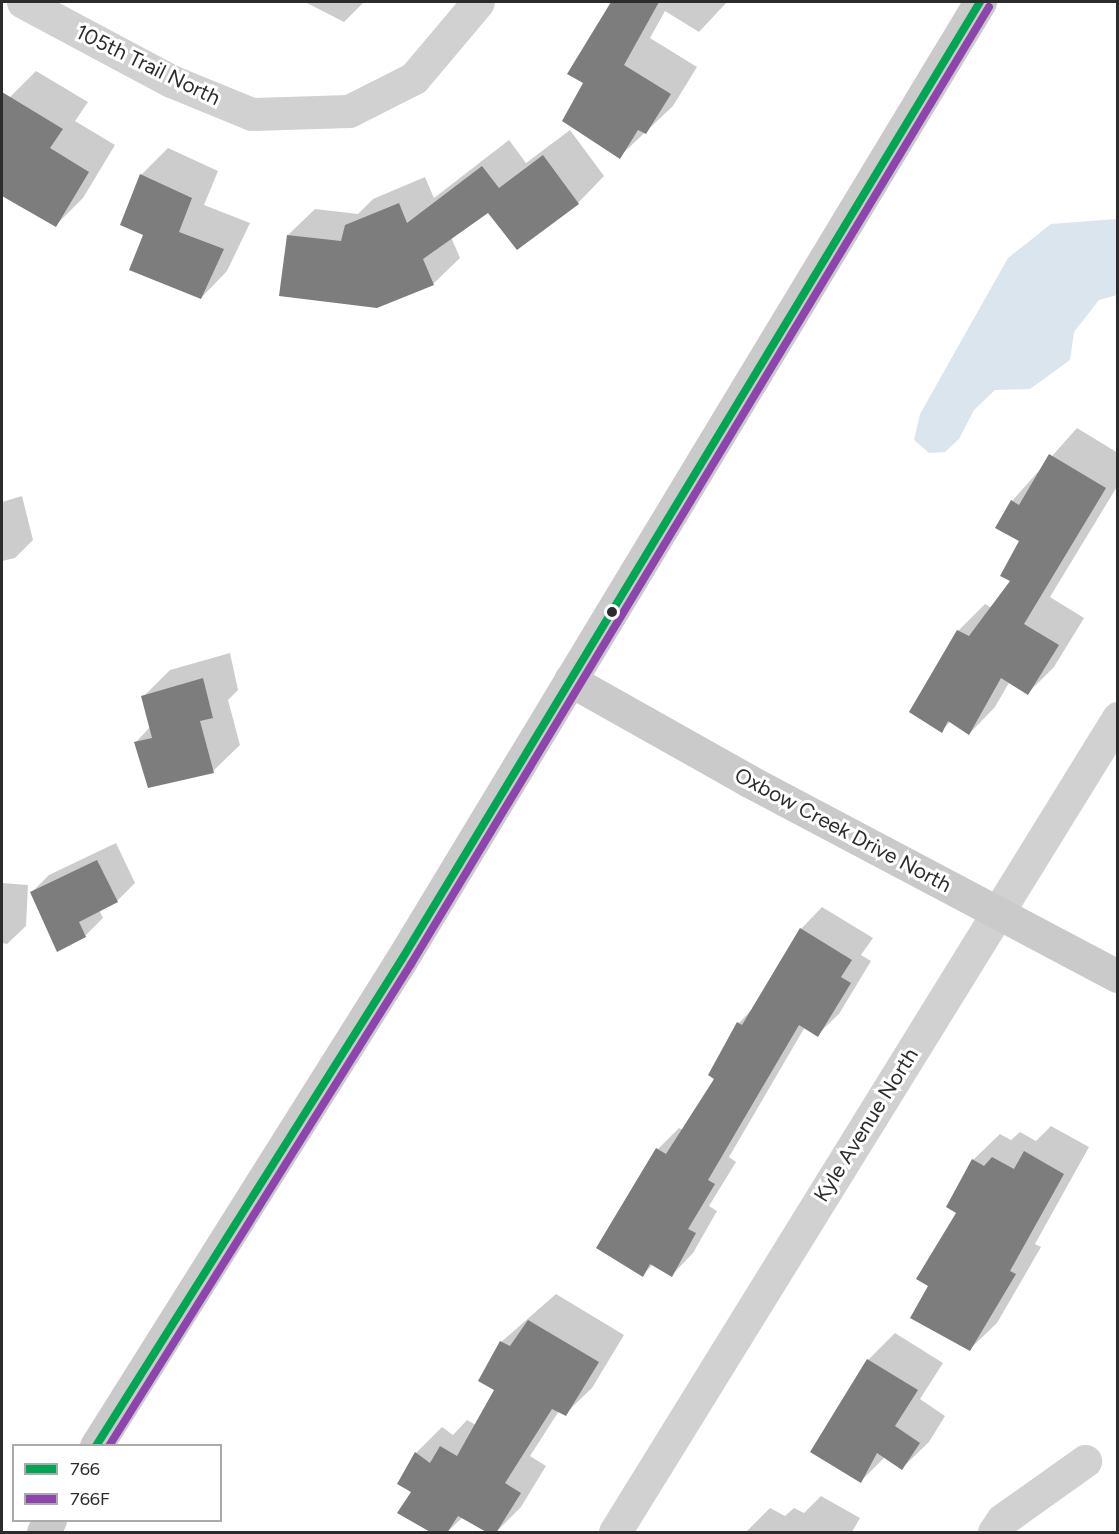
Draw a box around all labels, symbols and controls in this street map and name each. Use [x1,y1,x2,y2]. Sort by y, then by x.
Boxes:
street label: 105th Trail North [72,19,224,111]
unlabelled marker [606,606,618,618]
street label: Oxbow Creek Drive North [730,762,956,898]
street label: Kyle Avenue North [809,1044,923,1206]
legend [12,1444,222,1522]
text: 766 [70,1458,100,1480]
text: 766F [70,1488,110,1510]

